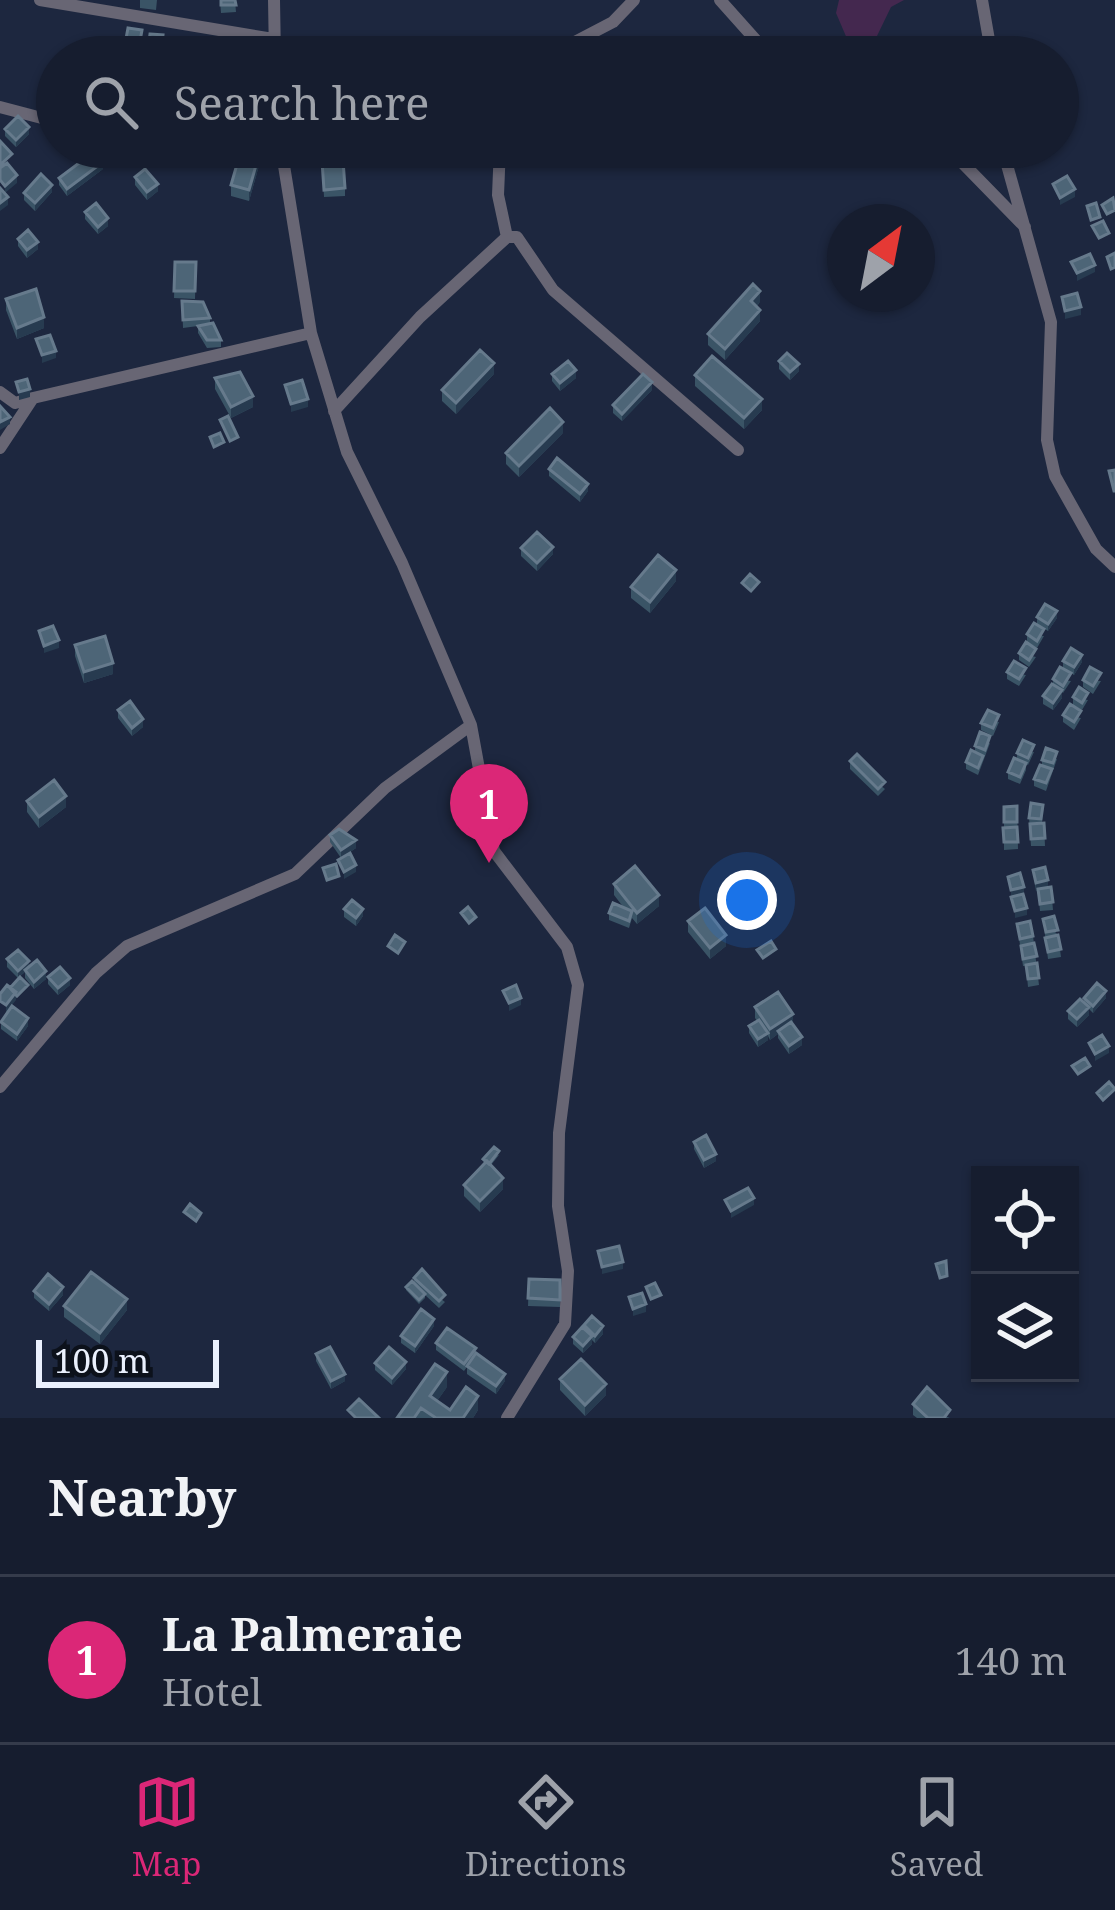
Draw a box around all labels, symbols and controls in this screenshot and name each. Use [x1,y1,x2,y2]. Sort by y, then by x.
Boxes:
search box [36,36,1079,168]
icon: search [78,69,144,135]
text: Search here [174,72,429,133]
north arrow [827,204,935,312]
pin: 1 [450,764,528,863]
your location [717,870,777,930]
map controls [971,1166,1079,1382]
button: locate [971,1166,1079,1274]
button: layers [971,1274,1079,1382]
scale bar [36,1334,219,1387]
text: 100 m [54,1338,149,1383]
text: Nearby [48,1461,236,1531]
text: La Palmeraie [162,1603,463,1664]
text: 1 [76,1633,98,1686]
text: 140 m [955,1633,1067,1686]
text: Hotel [162,1664,262,1717]
tab: Map [132,1769,202,1886]
tab: Directions [465,1769,626,1886]
tab: Saved [890,1769,983,1886]

